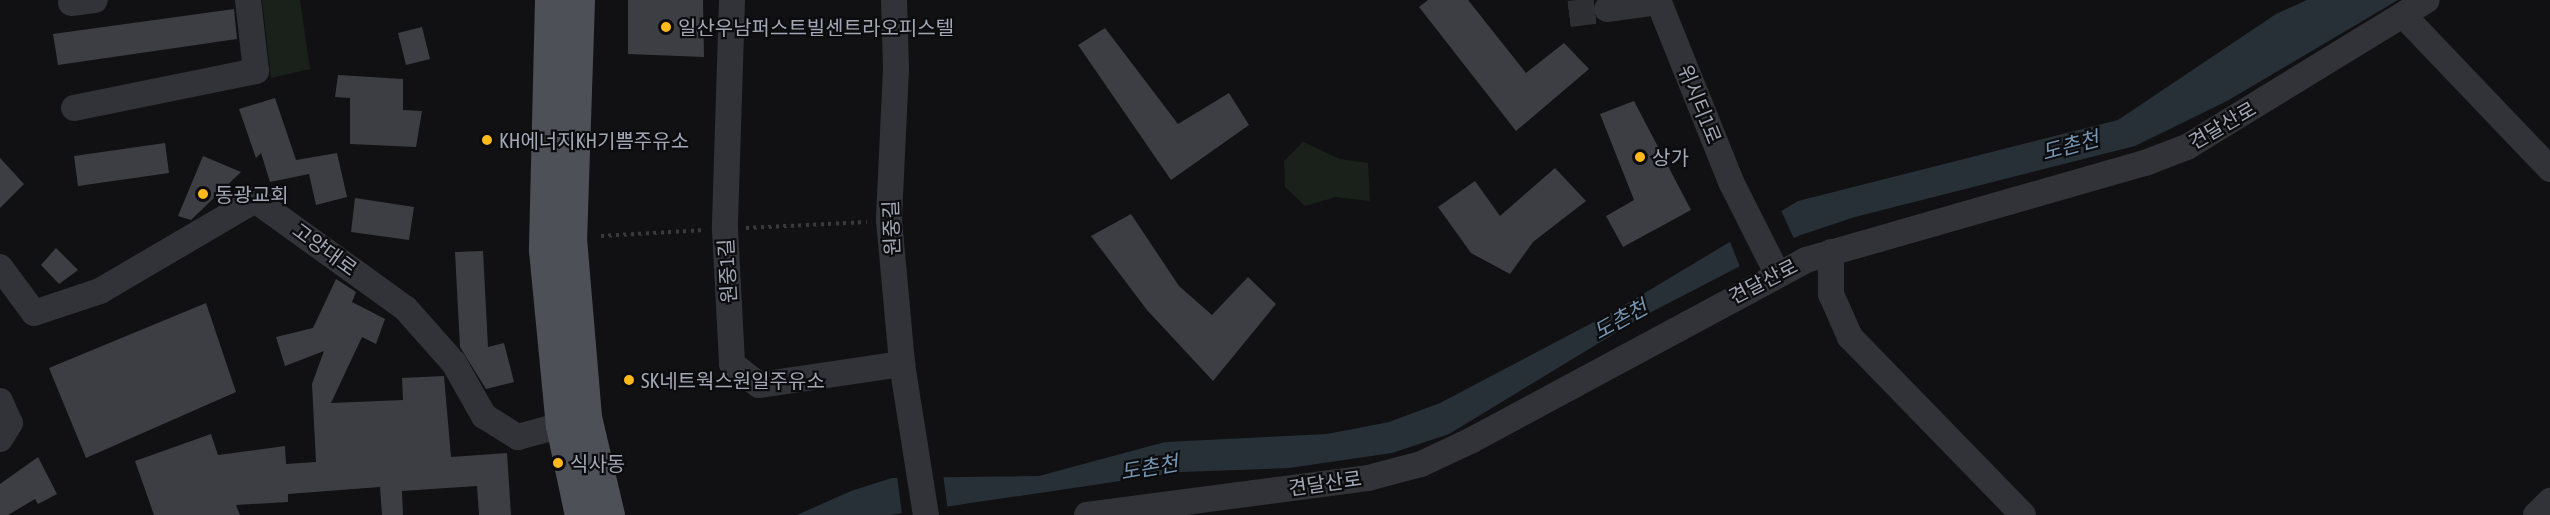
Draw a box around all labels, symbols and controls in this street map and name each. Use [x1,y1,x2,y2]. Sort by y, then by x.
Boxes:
place label: 일산우남퍼스트빌센트라오피스텔 [678,15,954,39]
marker: 일산우남퍼스트빌센트라오피스텔 [659,20,673,34]
street label: 위시티1로 [1673,61,1727,147]
street label: 견달산로 [2184,96,2260,154]
water label: 도촌천 [2039,125,2101,165]
place label: KH에너지KH기쁨주유소 [499,128,689,152]
marker: KH에너지KH기쁨주유소 [480,133,494,147]
place label: 상가 [1652,145,1689,169]
marker: 상가 [1633,150,1647,164]
place label: 동광교회 [215,182,289,206]
marker: 동광교회 [196,187,210,201]
street label: 원중길 [878,200,904,256]
street label: 고양대로 [288,218,362,280]
street label: 원중1길 [713,238,741,304]
street label: 견달산로 [1725,254,1801,308]
water label: 도촌천 [1589,294,1651,344]
place label: SK네트웍스원일주유소 [641,368,825,392]
marker: SK네트웍스원일주유소 [622,373,636,387]
water label: 도촌천 [1118,450,1180,484]
place label: 식사동 [570,451,625,475]
marker: 식사동 [551,456,565,470]
street label: 견달산로 [1287,466,1363,500]

